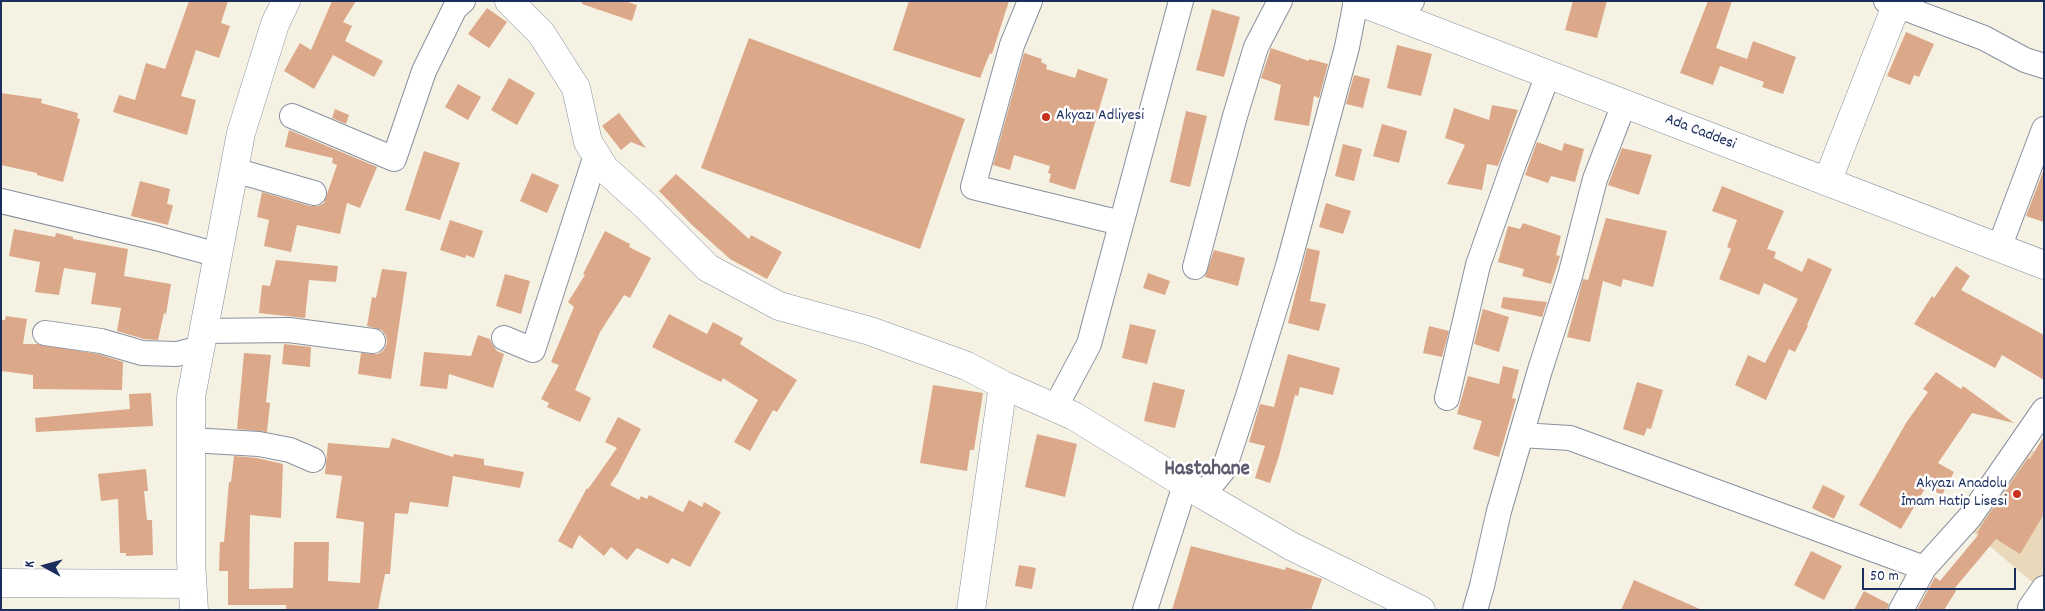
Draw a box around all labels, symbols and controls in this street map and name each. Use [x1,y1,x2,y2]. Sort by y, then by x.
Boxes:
place label: Akyazı Adliyesi [1056,107,1144,127]
marker: Akyazı Adliyesi [1040,111,1052,123]
street label: Ada Caddesi [1662,111,1738,155]
district label: Hastahane [1164,458,1250,484]
place label: Akyazı Anadolu İmam Hatip Lisesi [1901,475,2007,513]
marker: Akyazı Anadolu İmam Hatip Lisesi [2011,488,2023,500]
north arrow [20,541,70,591]
scale bar [1865,558,2019,590]
text: K [20,560,40,569]
text: 50 m [1870,566,1899,588]

